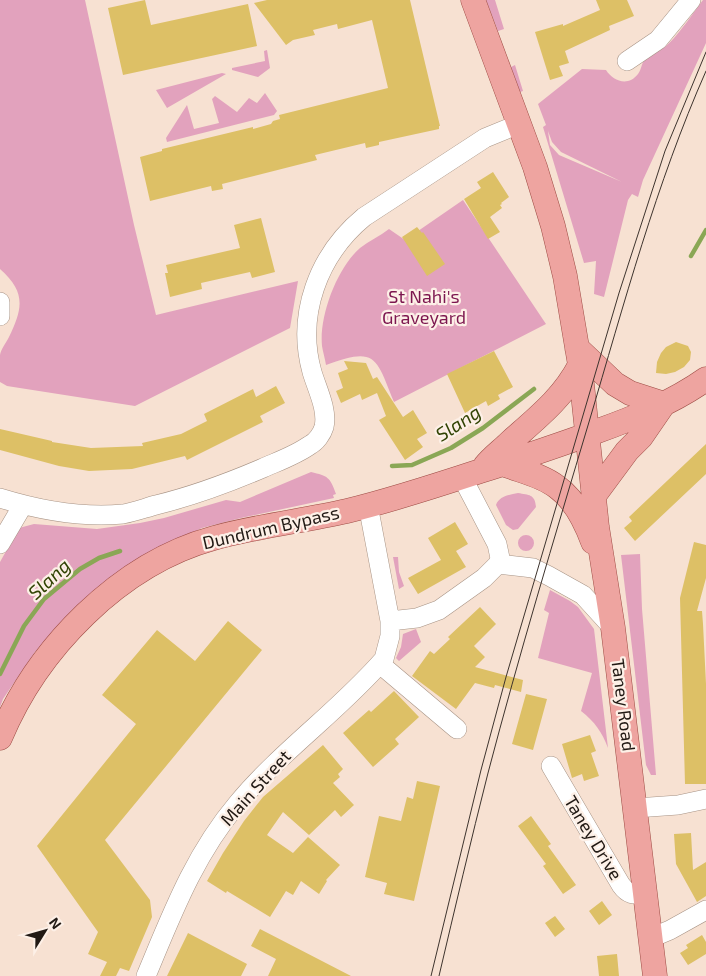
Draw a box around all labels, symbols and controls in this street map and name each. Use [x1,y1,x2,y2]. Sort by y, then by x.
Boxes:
park label: St Nahi's Graveyard [382,285,466,328]
water label: Slang [431,400,485,446]
street label: Dundrum Bypass [200,501,341,553]
water label: Slang [23,554,74,604]
street label: Taney Road [607,657,641,753]
street label: Main Street [215,745,295,830]
street label: Taney Drive [560,791,628,884]
north arrow [20,906,70,956]
text: N [46,914,66,932]

